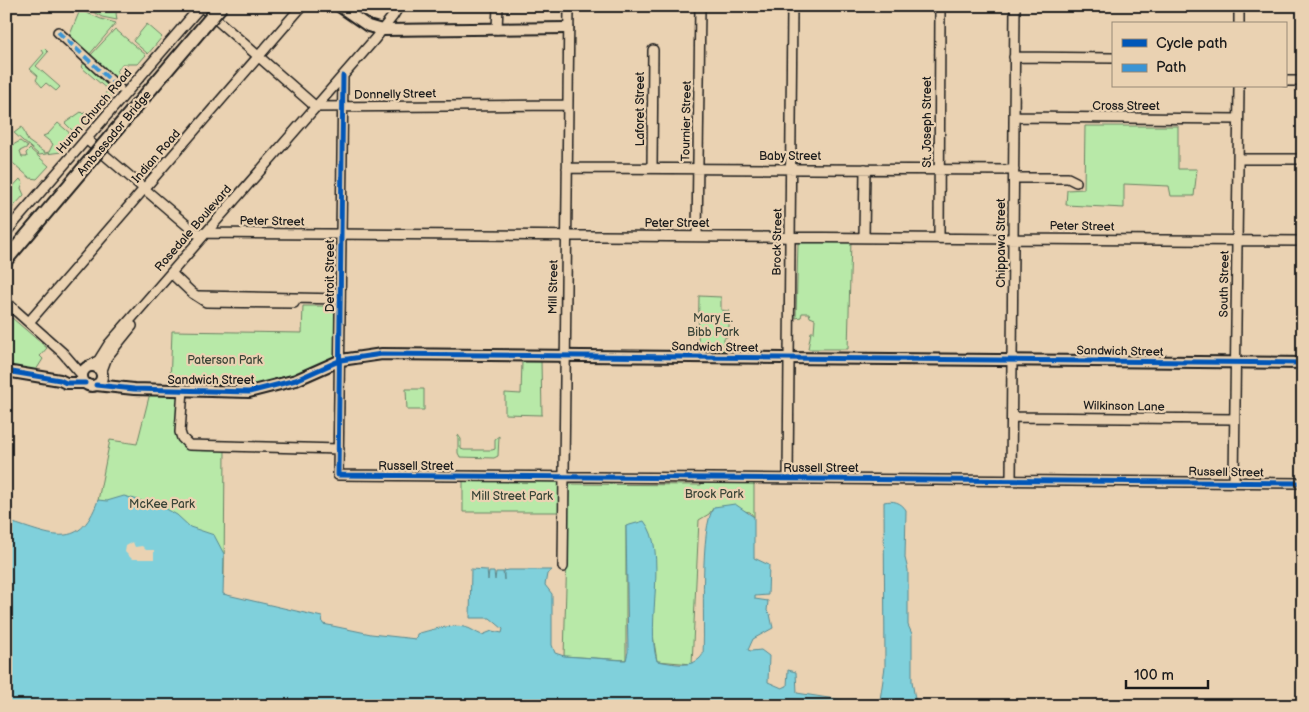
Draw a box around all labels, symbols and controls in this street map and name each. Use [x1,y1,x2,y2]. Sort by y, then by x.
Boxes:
legend [1112,22,1286,88]
text: Cycle path [1156,34,1227,53]
text: Path [1156,58,1186,77]
street label: Huron Church Road [53,66,135,157]
street label: Laforet Street [633,72,648,146]
street label: St. Joseph Street [920,76,935,168]
street label: Tournier Street [678,80,695,161]
street label: Donnelly Street [354,86,436,103]
street label: Ambassador Bridge [74,87,155,179]
street label: Cross Street [1092,99,1160,114]
street label: Indian Road [129,126,184,186]
street label: Baby Street [759,149,821,164]
street label: Rosedale Boulevard [152,182,235,275]
street label: Chippawa Street [994,198,1009,288]
street label: Brock Street [769,208,786,276]
street label: Peter Street [239,213,305,230]
street label: Peter Street [645,216,710,231]
street label: Peter Street [1049,218,1115,235]
street label: Detroit Street [323,239,338,312]
street label: South Street [1216,250,1233,318]
street label: Mill Street [546,259,561,314]
park label: Mary E. Bibb Park [687,311,739,340]
street label: Sandwich Street [671,339,759,356]
street label: Sandwich Street [1076,343,1164,360]
park label: Paterson Park [187,353,263,368]
street label: Sandwich Street [167,373,255,388]
street label: Wilkinson Lane [1083,398,1165,415]
street label: Russell Street [378,459,454,474]
street label: Russell Street [783,461,859,476]
street label: Russell Street [1188,464,1264,481]
park label: Brock Park [685,487,743,502]
park label: Mill Street Park [471,489,553,504]
park label: McKee Park [129,497,195,512]
scale bar [1126,657,1209,689]
text: 100 m [1134,666,1174,685]

